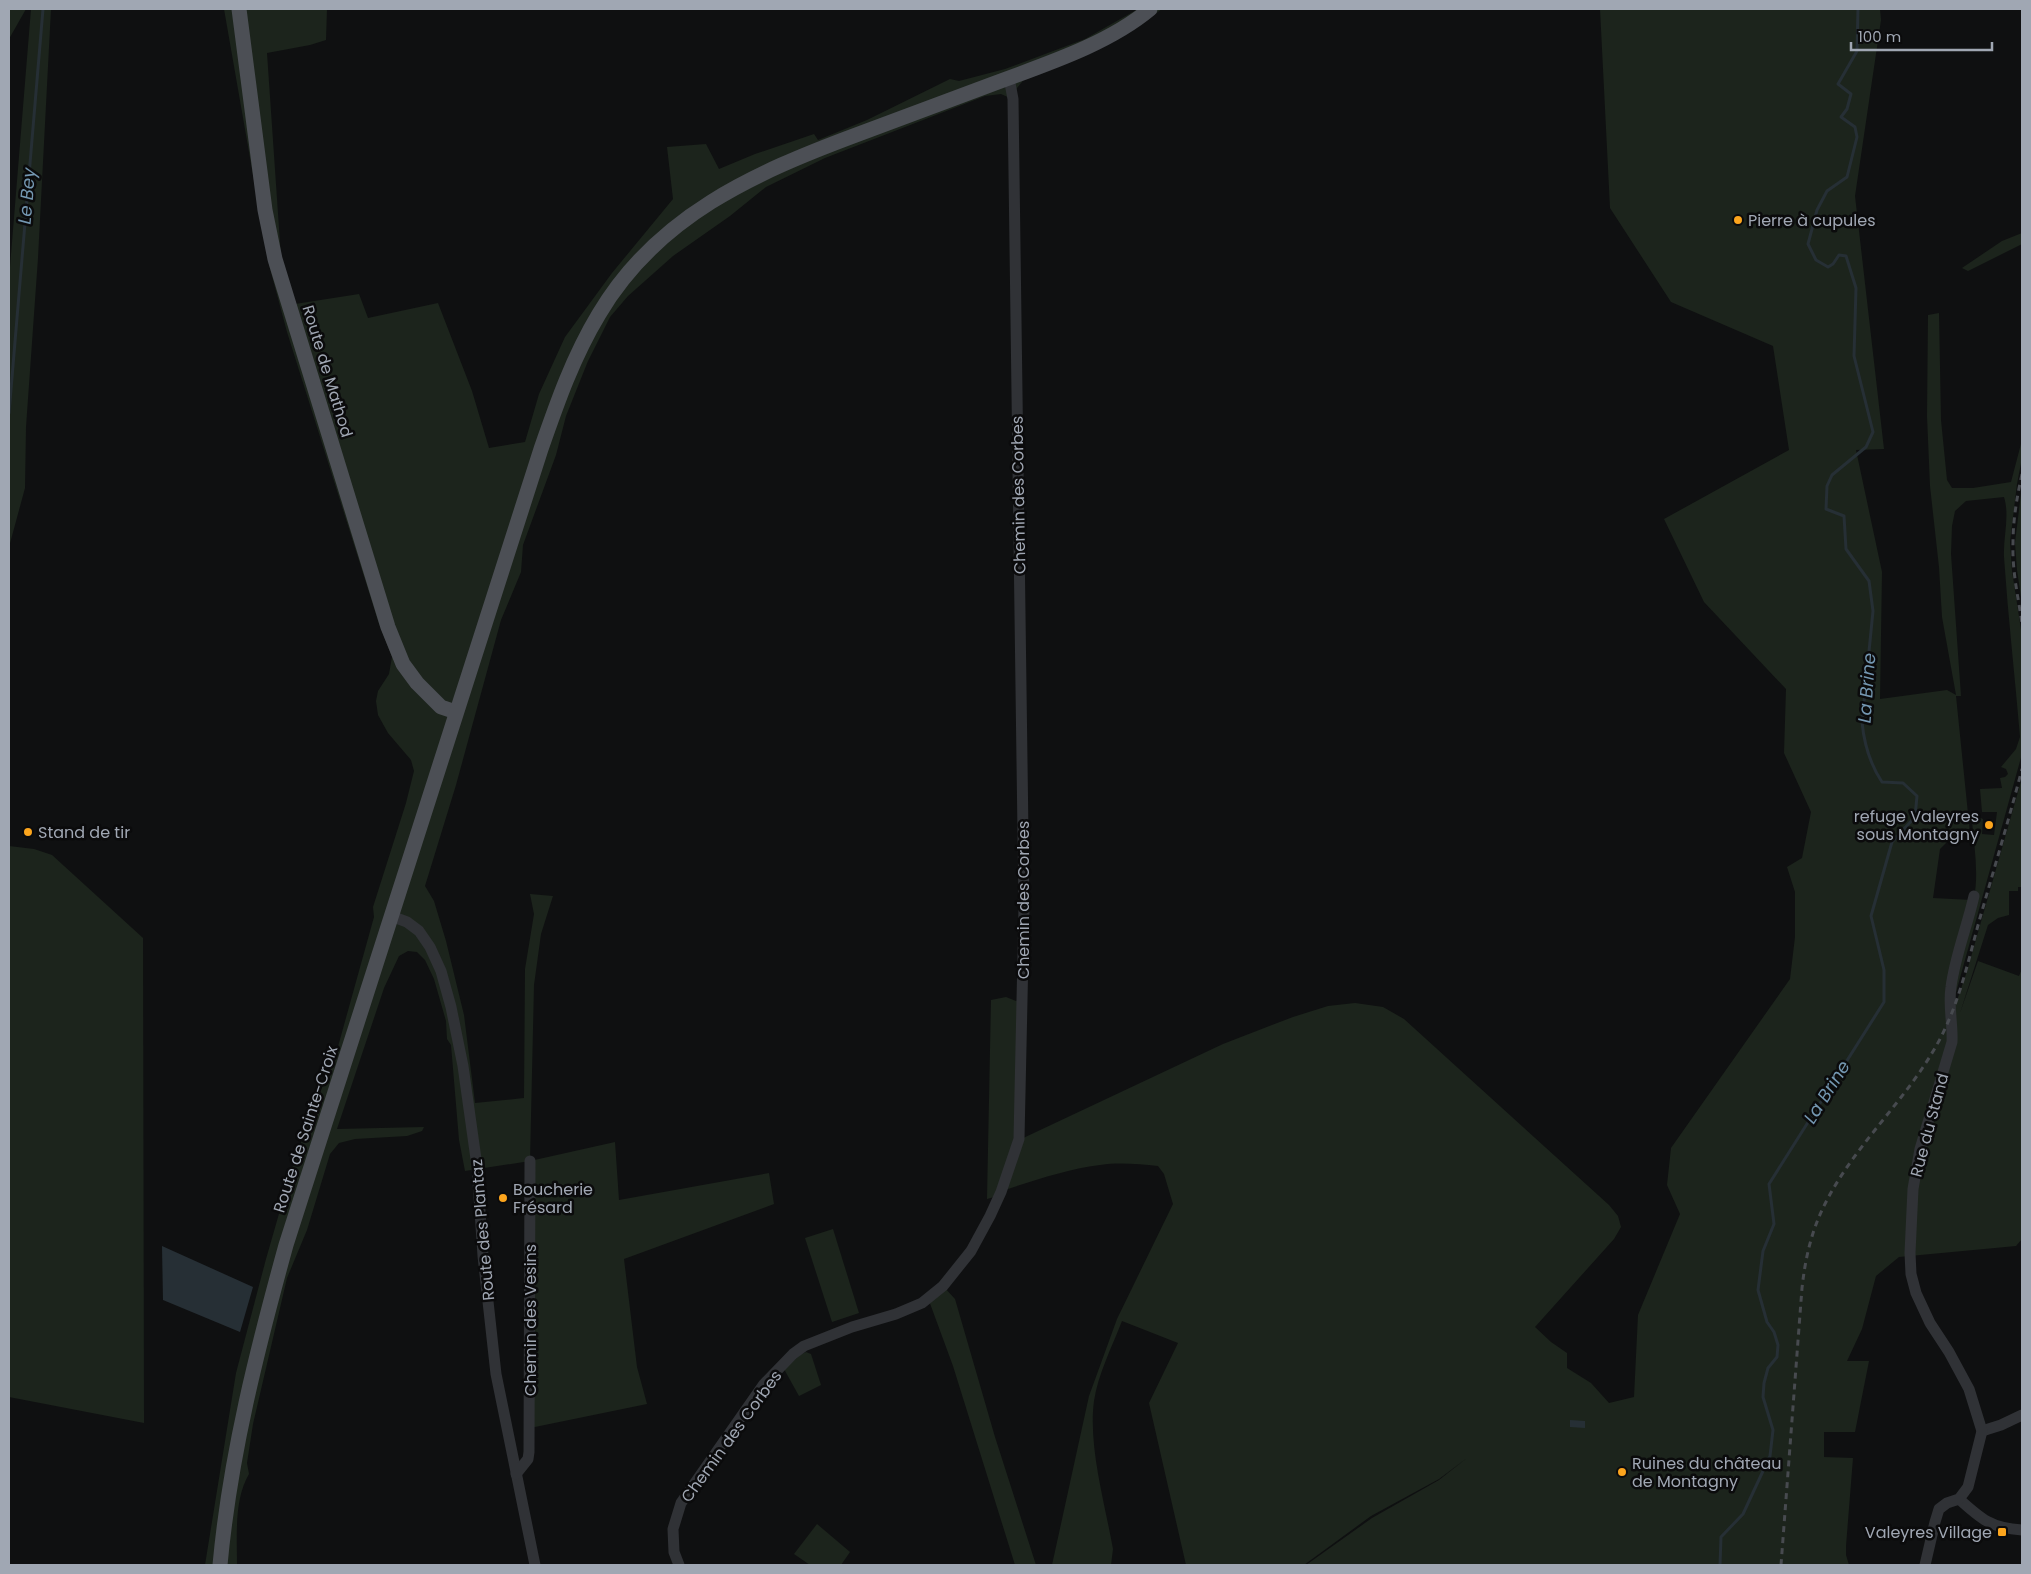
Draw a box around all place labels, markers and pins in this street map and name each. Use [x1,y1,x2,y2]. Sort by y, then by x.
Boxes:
place label: Pierre à cupules [1748,209,1876,232]
marker: Pierre à cupules [1732,214,1744,226]
place label: refuge Valeyres sous Montagny [1854,805,1979,846]
marker: refuge Valeyres sous Montagny [1983,819,1995,831]
place label: Stand de tir [38,821,130,844]
marker: Stand de tir [22,826,34,838]
place label: Boucherie Frésard [513,1178,593,1219]
marker: Boucherie Frésard [497,1192,509,1204]
place label: Ruines du château de Montagny [1632,1452,1782,1493]
marker: Ruines du château de Montagny [1616,1466,1628,1478]
place label: Valeyres Village [1865,1521,1992,1544]
marker: Valeyres Village [1996,1526,2008,1538]

